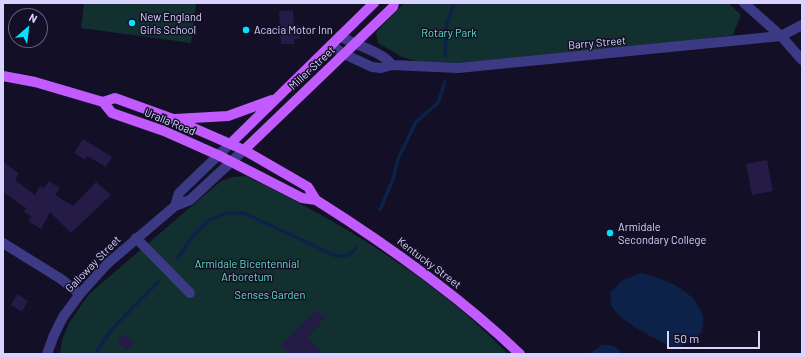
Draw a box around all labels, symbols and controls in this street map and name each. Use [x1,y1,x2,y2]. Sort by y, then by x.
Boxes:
north arrow [8,8,48,48]
text: N [27,10,40,25]
place label: New England Girls School [140,10,202,36]
marker: New England Girls School [127,18,137,28]
place label: Acacia Motor Inn [254,23,333,37]
marker: Acacia Motor Inn [241,25,251,35]
park label: Rotary Park [421,26,477,40]
street label: Barry Street [568,34,626,52]
street label: Miller Street [286,43,338,93]
street label: Uralla Road [143,106,197,138]
place label: Armidale Secondary College [618,220,706,246]
marker: Armidale Secondary College [605,228,615,238]
street label: Galloway Street [63,233,123,295]
street label: Kentucky Street [394,235,464,291]
park label: Armidale Bicentennial Arboretum [195,257,299,283]
park label: Senses Garden [235,288,305,302]
scale bar [669,323,762,349]
text: 50 m [674,331,699,345]

